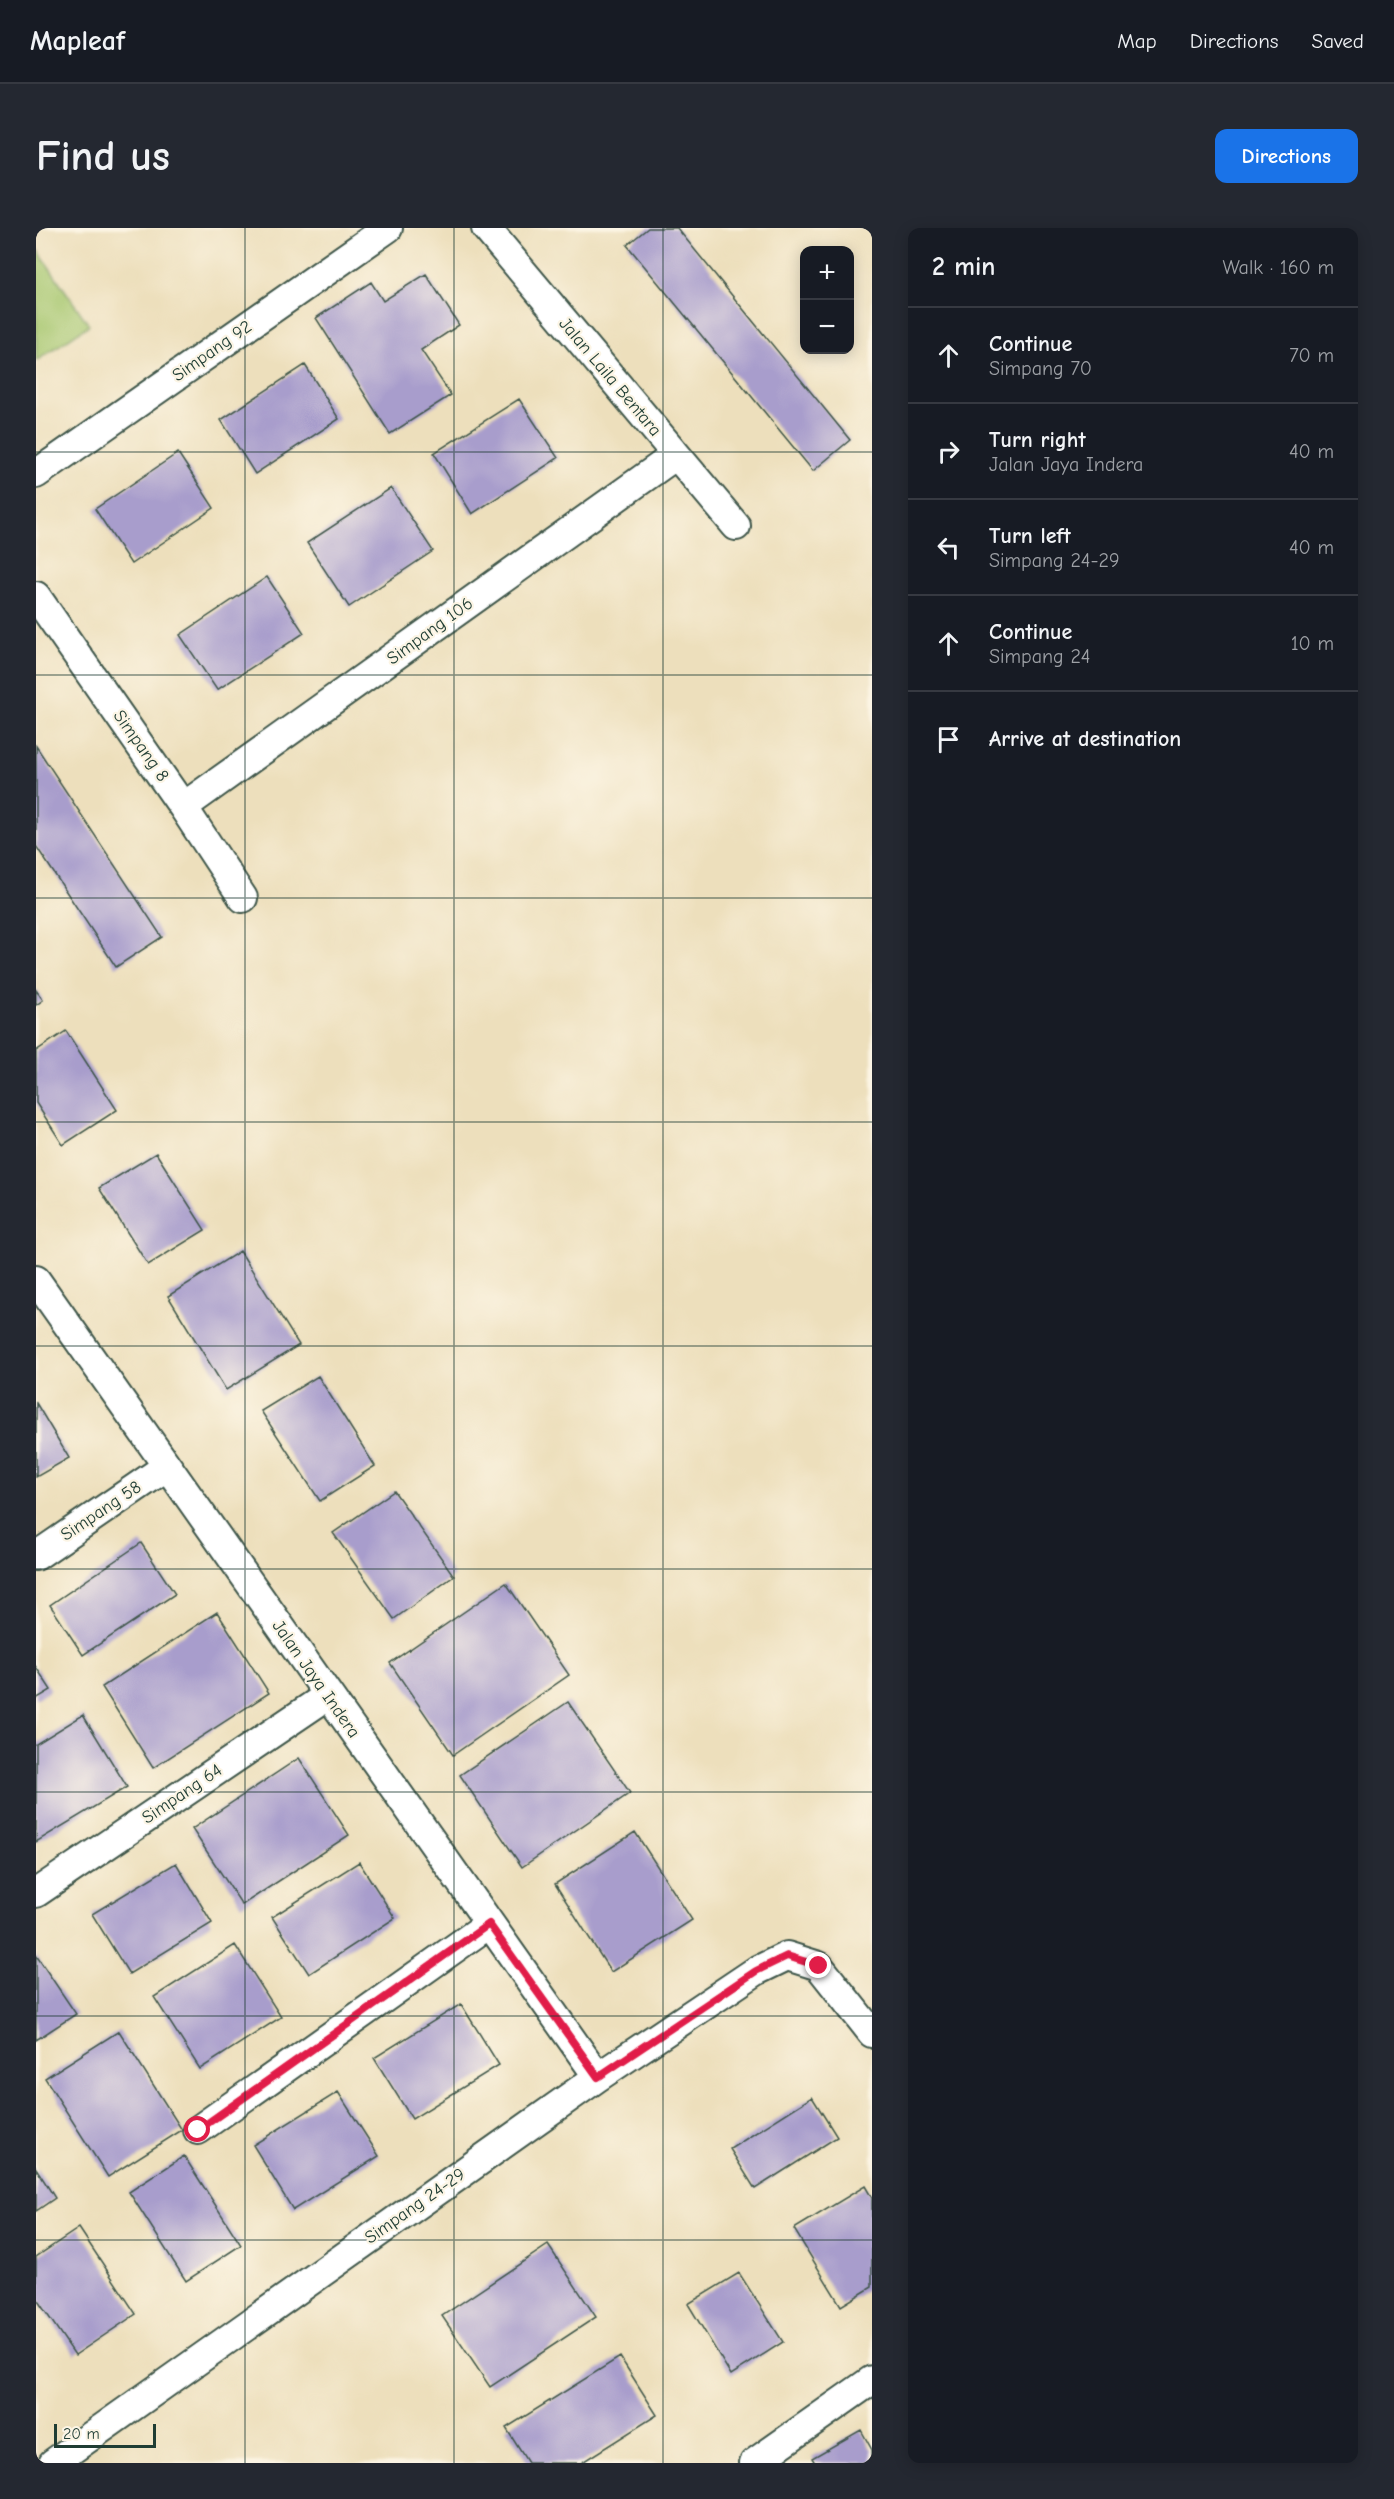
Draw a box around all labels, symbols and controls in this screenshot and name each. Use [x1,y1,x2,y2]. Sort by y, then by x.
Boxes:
text: Mapleaf [30,25,125,57]
text: Map [1117,29,1157,53]
text: Directions [1190,29,1279,53]
text: Saved [1312,29,1364,53]
button: Directions [1215,129,1358,183]
text: Find us [36,132,170,181]
map controls [800,246,854,354]
button: + [800,246,854,300]
text: 2 min [932,252,995,282]
text: Walk · 160 m [1223,256,1334,279]
button: − [800,300,854,354]
street label: Jalan Laila Bentara [554,313,666,441]
street label: Simpang 92 [168,316,256,386]
text: Continue [989,331,1072,357]
icon: ahead [932,339,965,372]
text: 70 m [1289,344,1334,367]
text: Simpang 70 [989,357,1092,380]
text: Turn right [989,427,1086,453]
icon: right [932,435,965,468]
text: 40 m [1289,440,1334,463]
text: Jalan Jaya Indera [989,453,1143,476]
text: Turn left [989,523,1071,549]
icon: left [932,531,965,564]
text: 40 m [1289,536,1334,559]
text: Simpang 24-29 [989,549,1120,572]
street label: Simpang 106 [383,593,477,669]
text: Continue [989,619,1072,645]
icon: ahead [932,627,965,660]
text: 10 m [1291,632,1334,655]
text: Simpang 24 [989,645,1090,668]
street label: Simpang 8 [109,706,173,786]
icon: arrive [932,723,965,756]
text: Arrive at destination [989,726,1181,752]
street label: Simpang 58 [57,1476,145,1546]
street label: Jalan Jaya Indera [268,1616,364,1742]
street label: Simpang 64 [138,1760,226,1828]
route end [805,1952,831,1978]
route start [184,2116,210,2142]
street label: Simpang 24-29 [361,2164,469,2248]
scale bar [54,2421,156,2448]
text: 20 m [63,2425,100,2443]

